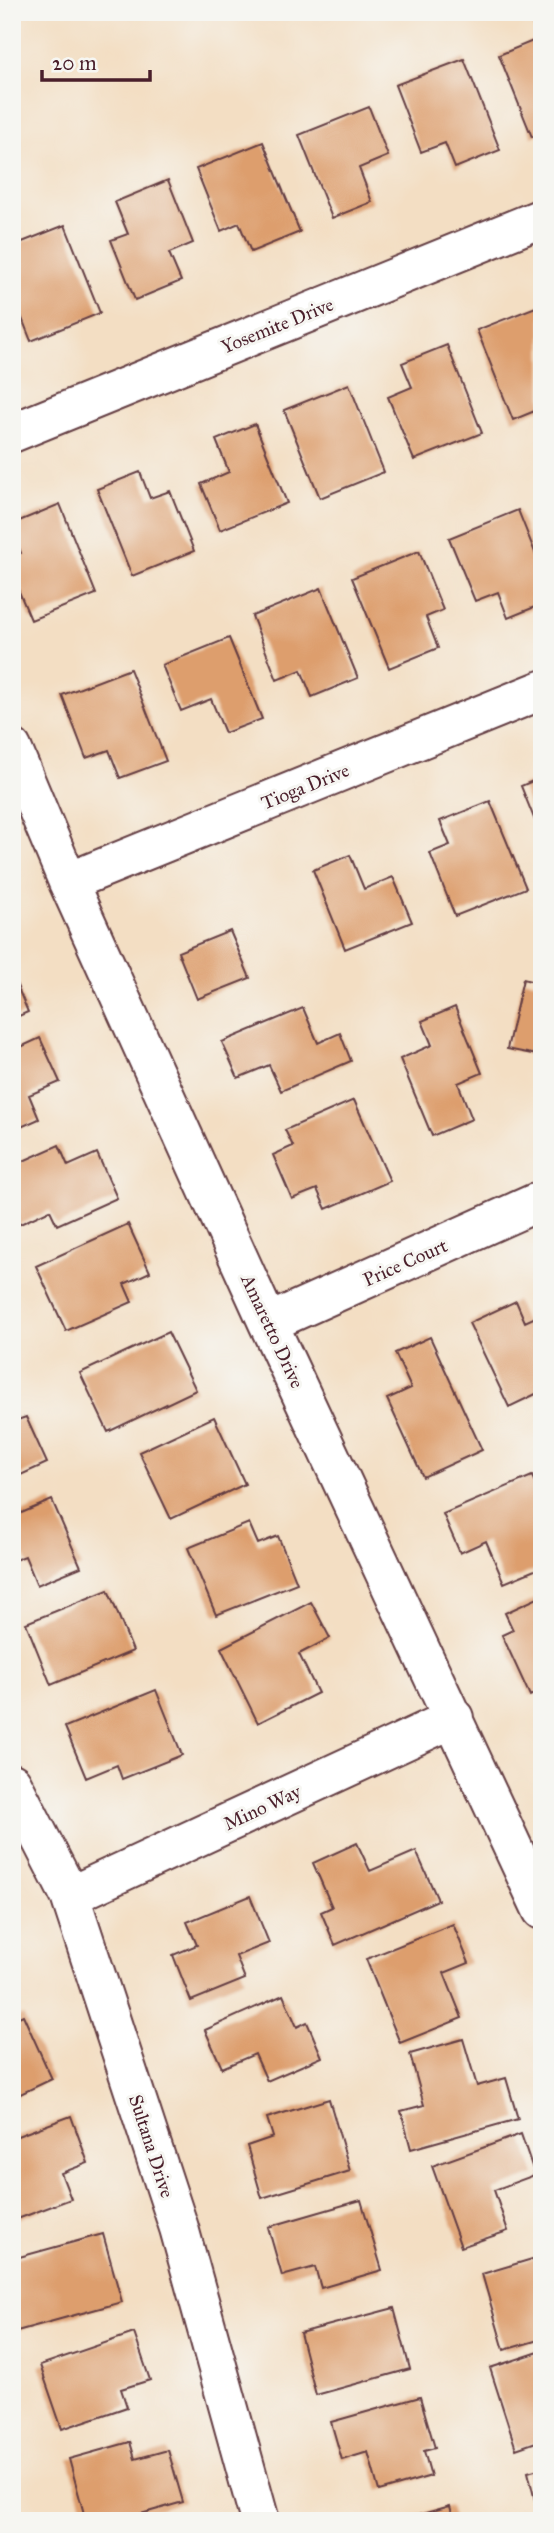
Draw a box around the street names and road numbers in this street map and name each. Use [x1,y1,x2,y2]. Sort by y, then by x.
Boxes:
street label: Yosemite Drive [218,292,337,358]
street label: Tioga Drive [258,758,353,815]
street label: Price Court [360,1234,451,1291]
street label: Amaretto Drive [236,1270,309,1392]
street label: Mino Way [220,1779,306,1835]
street label: Sultana Drive [124,2092,179,2201]

